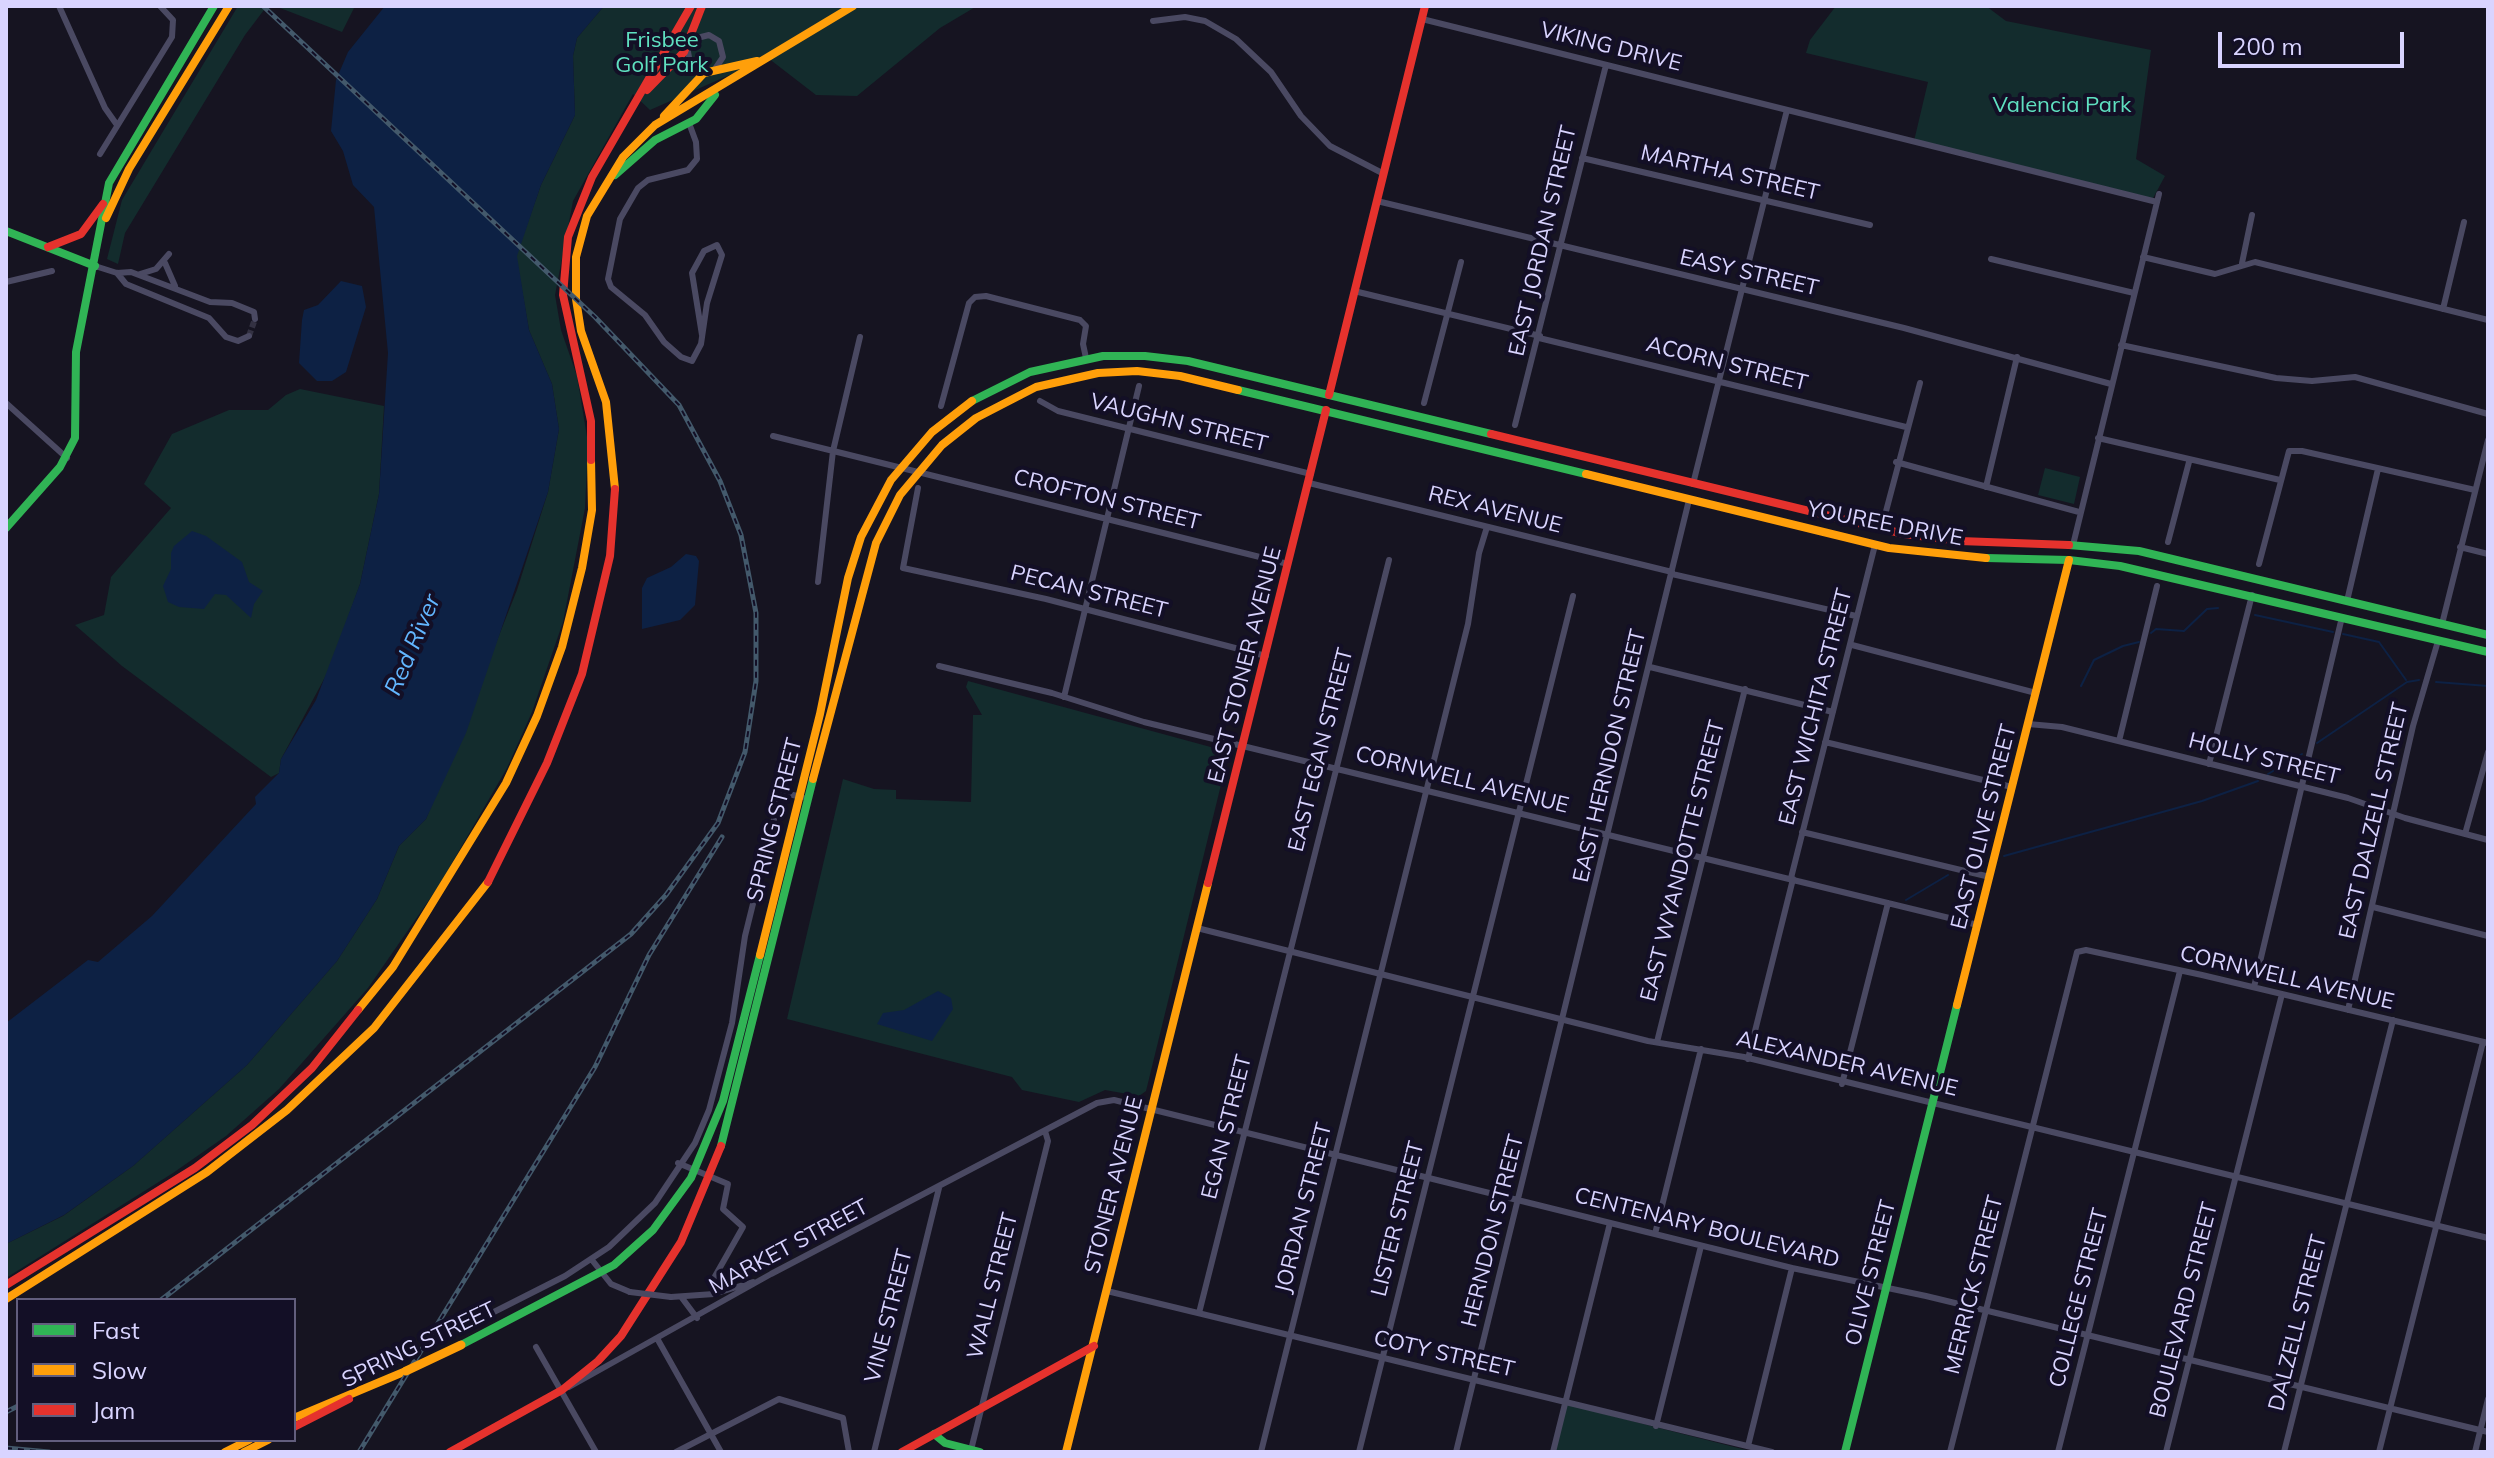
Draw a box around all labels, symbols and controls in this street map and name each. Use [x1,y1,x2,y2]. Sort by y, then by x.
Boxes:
scale bar [2222,16,2408,66]
street label: VIKING DRIVE [1538,17,1684,77]
park label: Frisbee Golf Park [615,27,709,78]
text: 200 m [2232,31,2303,61]
park label: Valencia Park [1993,92,2131,118]
street label: EAST JORDAN STREET [1504,123,1582,359]
street label: MARTHA STREET [1638,140,1822,206]
street label: EASY STREET [1677,244,1821,302]
street label: ACORN STREET [1643,331,1811,397]
street label: VAUGHN STREET [1087,388,1271,458]
street label: CROFTON STREET [1011,464,1203,536]
street label: REX AVENUE [1425,481,1565,539]
street label: YOUREE DRIVE [1805,496,1965,552]
street label: EAST STONER AVENUE [1203,544,1287,786]
street label: PECAN STREET [1008,560,1170,624]
street label: EAST WICHITA STREET [1774,586,1858,828]
water label: Red River [379,590,447,700]
street label: EAST HERNDON STREET [1568,627,1652,885]
street label: EAST EGAN STREET [1283,645,1359,855]
street label: EAST DALZELL STREET [2334,700,2414,942]
street label: EAST WYANDOTTE STREET [1635,718,1731,1004]
street label: EAST OLIVE STREET [1946,722,2022,932]
street label: HOLLY STREET [2186,727,2342,791]
street label: SPRING STREET [742,735,808,905]
street label: CORNWELL AVENUE [1353,741,1571,819]
street label: CORNWELL AVENUE [2177,941,2397,1015]
street label: ALEXANDER AVENUE [1734,1026,1960,1102]
street label: EGAN STREET [1196,1052,1258,1202]
street label: STONER AVENUE [1079,1094,1149,1276]
street label: JORDAN STREET [1270,1120,1338,1296]
street label: HERNDON STREET [1456,1132,1530,1330]
street label: LISTER STREET [1366,1139,1430,1299]
street label: CENTENARY BOULEVARD [1572,1182,1842,1274]
street label: MERRICK STREET [1939,1193,2009,1377]
street label: MARKET STREET [705,1194,873,1300]
street label: OLIVE STREET [1840,1197,1902,1349]
street label: BOULEVARD STREET [2144,1199,2224,1421]
street label: COLLEGE STREET [2044,1206,2114,1390]
street label: WALL STREET [962,1210,1024,1362]
street label: DALZELL STREET [2263,1232,2333,1414]
street label: VINE STREET [860,1246,918,1386]
street label: SPRING STREET [338,1296,500,1394]
legend [16,1298,296,1442]
text: Fast [92,1315,140,1345]
street label: COTY STREET [1371,1325,1517,1383]
text: Slow [92,1355,147,1385]
text: Jam [92,1395,135,1425]

